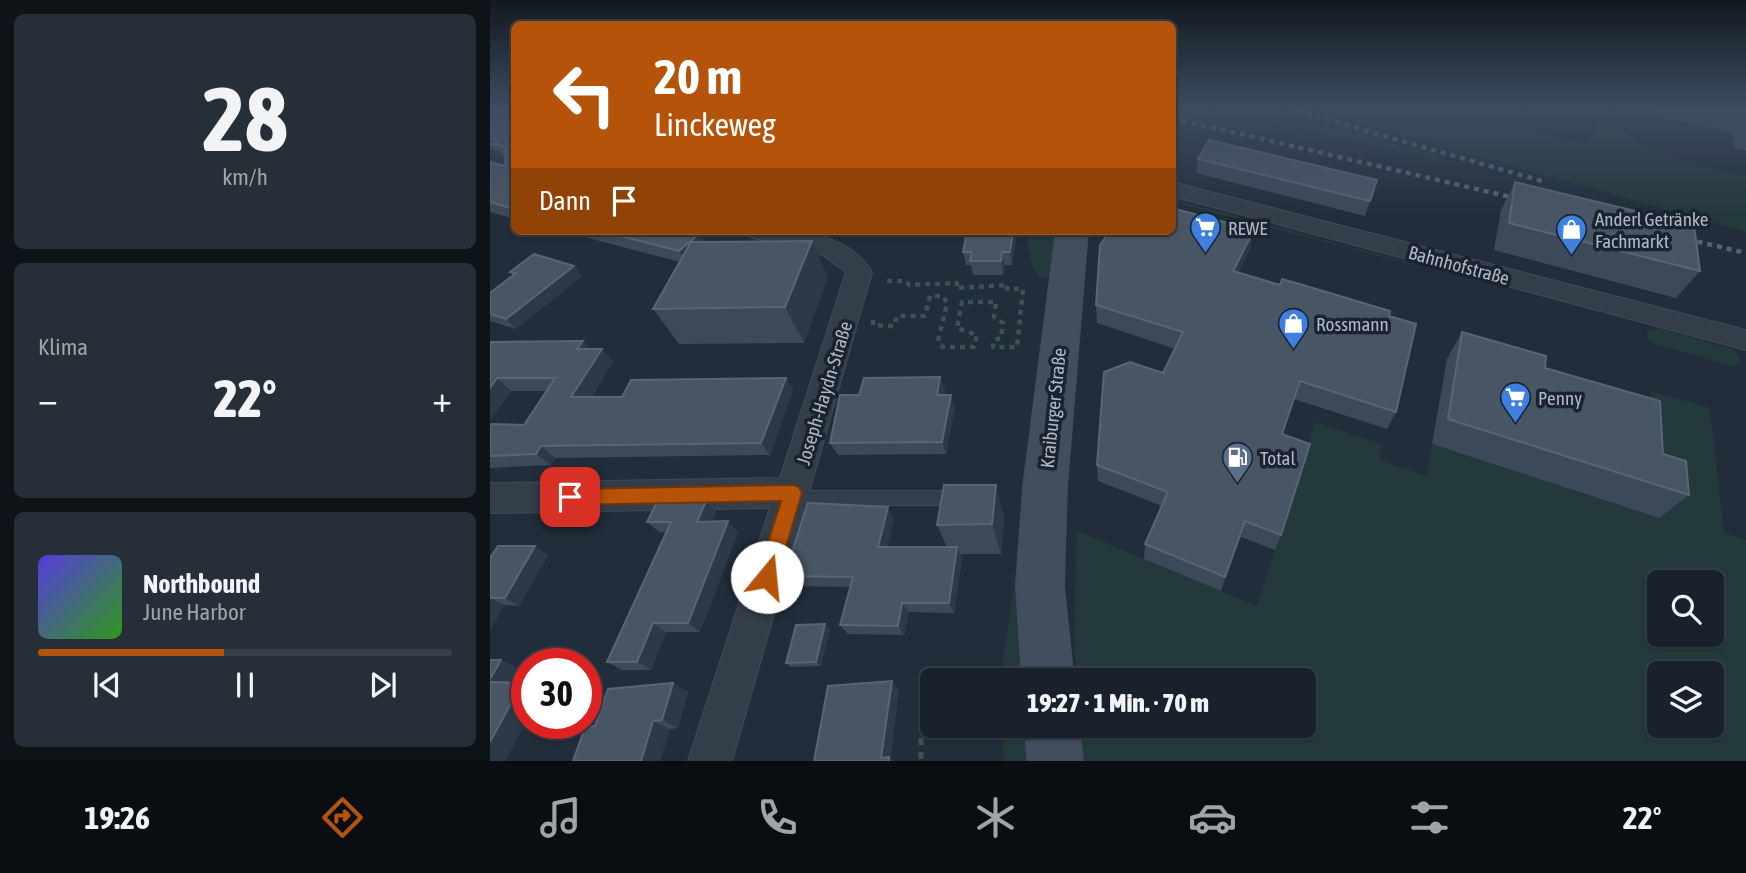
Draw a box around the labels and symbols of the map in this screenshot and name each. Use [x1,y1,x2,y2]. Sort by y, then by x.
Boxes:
place label: Anderl Getränke Fachmarkt [1595,208,1708,252]
supermarket icon: REWE [1188,211,1222,255]
shop icon: Anderl Getränke Fachmarkt [1555,213,1589,257]
place label: REWE [1228,217,1267,239]
street label: Bahnhofstraße [1406,241,1512,289]
shop icon: Rossmann [1276,307,1310,351]
place label: Rossmann [1316,313,1389,335]
street label: Joseph-Haydn-Straße [792,319,856,467]
street label: Kraiburger Straße [1036,347,1070,469]
supermarket icon: Penny [1498,381,1532,425]
place label: Penny [1538,387,1582,409]
fuel station icon: Total [1220,441,1254,485]
place label: Total [1260,447,1295,469]
pin [540,467,600,527]
position arrow [730,540,804,614]
speed limit sign: 30 [511,648,602,739]

